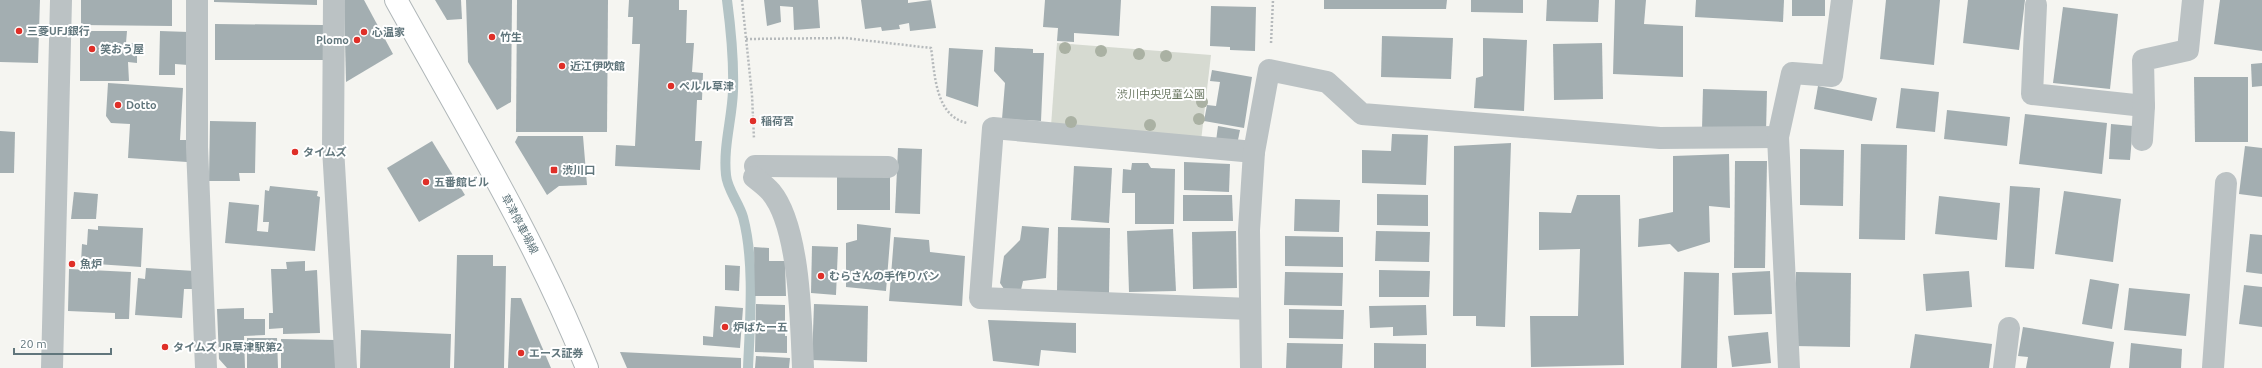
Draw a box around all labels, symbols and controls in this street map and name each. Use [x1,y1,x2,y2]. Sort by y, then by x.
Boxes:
place label: 三菱UFJ銀行 [27,25,90,37]
marker: 三菱UFJ銀行 [14,26,24,36]
place label: 心温家 [371,26,405,38]
marker: 心温家 [359,27,369,37]
place label: 竹生 [500,31,522,43]
marker: 竹生 [487,32,497,42]
place label: Plomo [316,34,349,46]
marker: Plomo [352,35,362,45]
place label: 笑おう屋 [100,43,144,55]
marker: 笑おう屋 [87,44,97,54]
place label: 近江伊吹館 [570,60,625,72]
marker: 近江伊吹館 [557,61,567,71]
place label: ペルル草津 [679,80,734,92]
marker: ペルル草津 [666,81,676,91]
park label: 渋川中央児童公園 [1117,88,1205,100]
place label: Dotto [126,99,157,111]
marker: Dotto [113,100,123,110]
place label: 稲荷宮 [761,115,794,127]
marker: 稲荷宮 [748,116,758,126]
place label: タイムズ [303,146,347,158]
marker: タイムズ [290,147,300,157]
place label: 渋川口 [562,164,595,176]
marker: 渋川口 [549,165,559,175]
place label: 五番館ビル [434,176,489,188]
marker: 五番館ビル [421,177,431,187]
street label: 草津停車場線 [499,192,541,256]
place label: 魚炉 [80,258,102,270]
marker: 魚炉 [67,259,77,269]
place label: むらさんの手作りパン [829,270,940,282]
marker: むらさんの手作りパン [816,271,826,281]
place label: 炉ばたー五 [733,321,788,333]
marker: 炉ばたー五 [720,322,730,332]
scale bar [14,330,111,356]
text: 20 m [20,337,47,350]
place label: タイムズ JR草津駅第2 [173,341,283,353]
marker: タイムズ JR草津駅第2 [160,342,170,352]
place label: エース証券 [529,347,583,359]
marker: エース証券 [516,348,526,358]

